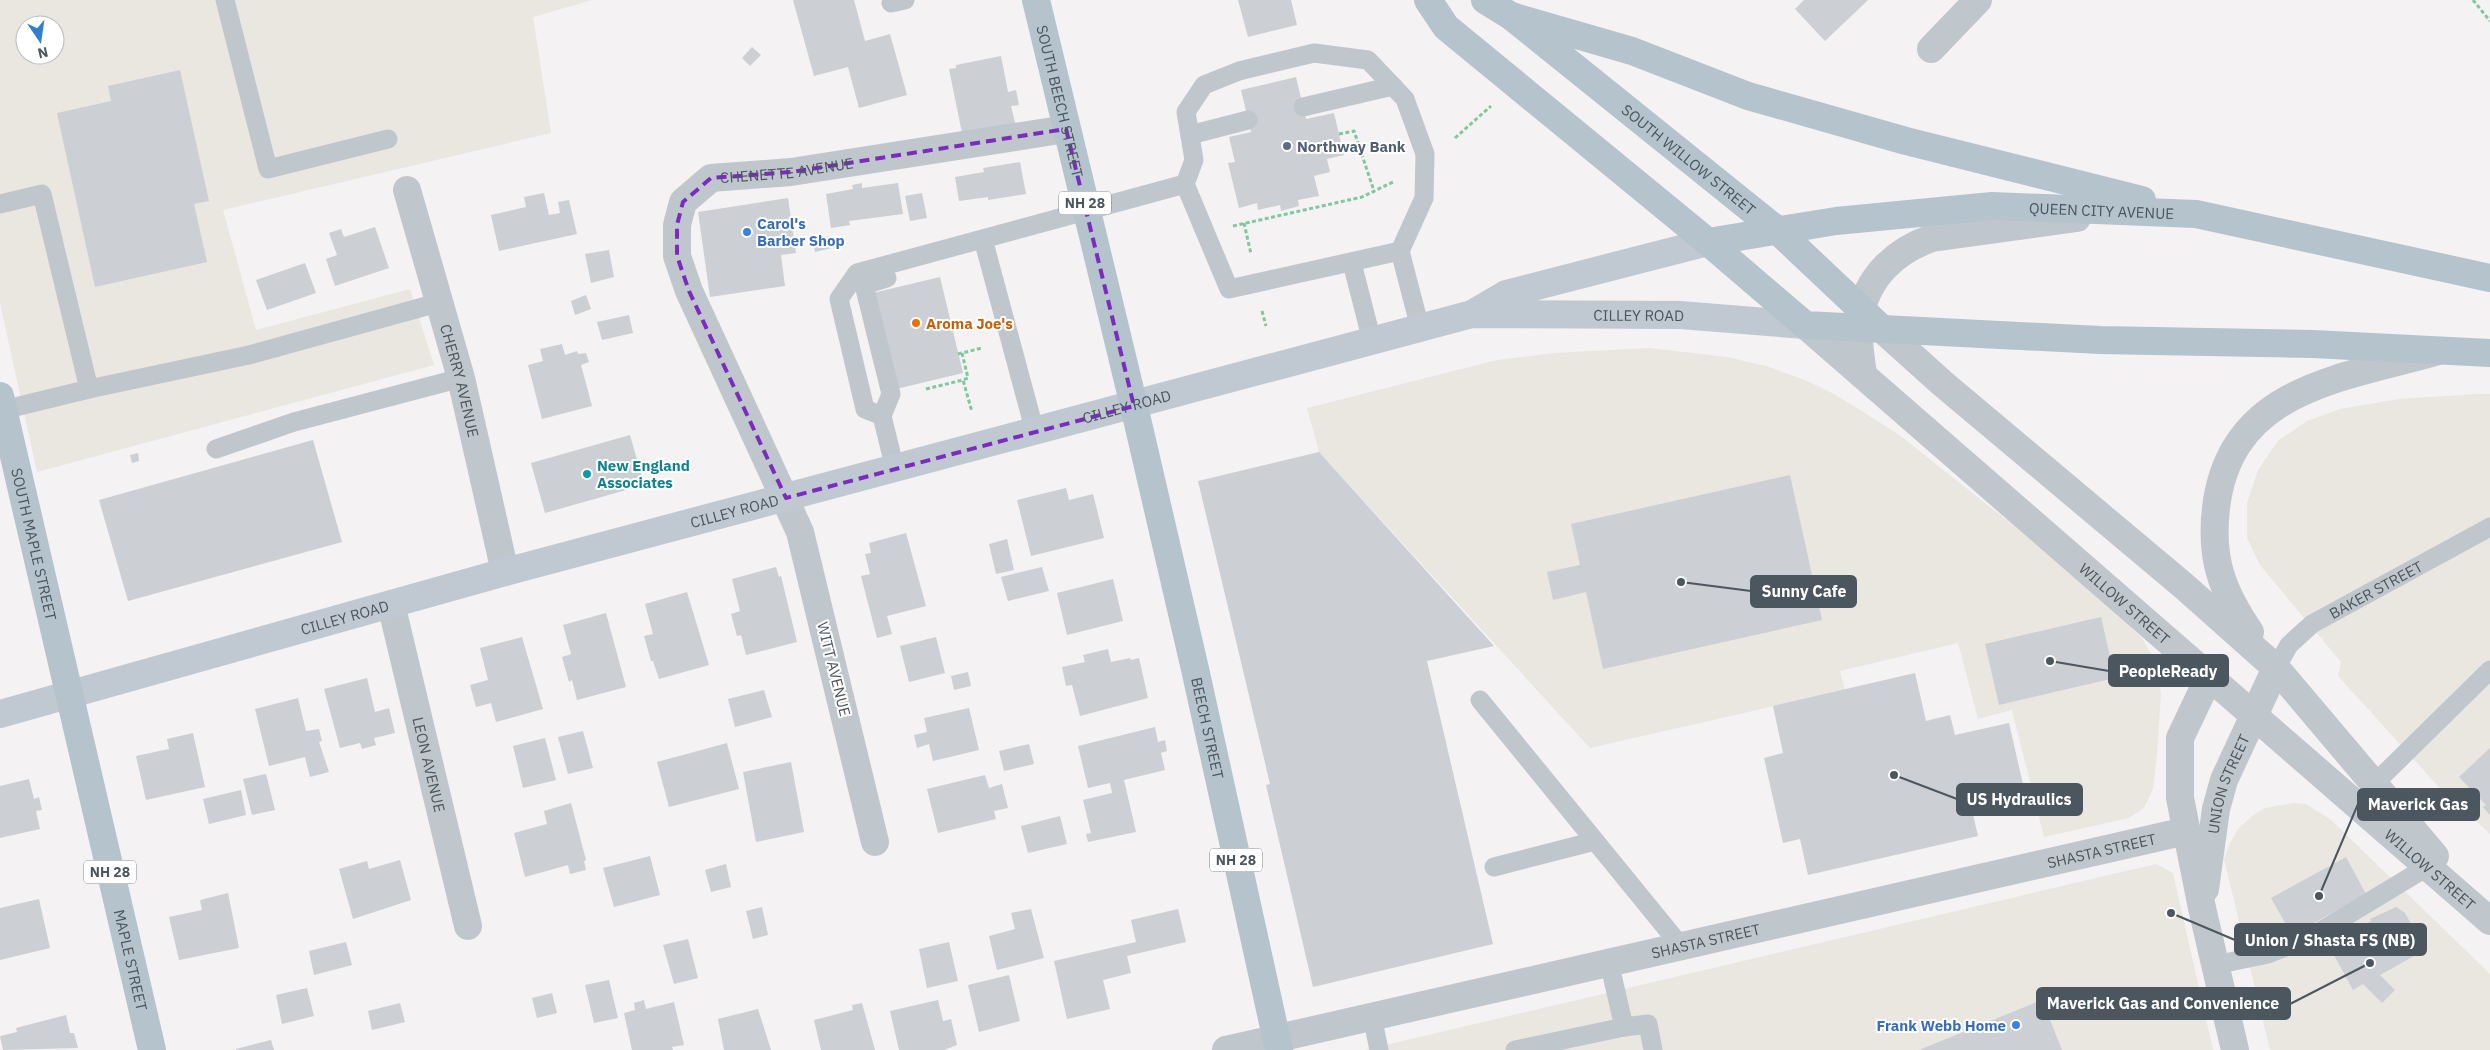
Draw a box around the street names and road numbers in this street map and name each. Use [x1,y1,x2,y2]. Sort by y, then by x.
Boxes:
street label: SOUTH BEECH STREET [1033,23,1088,179]
street label: SOUTH WILLOW STREET [1618,100,1760,219]
street label: CHENETTE AVENUE [719,153,855,187]
road number: NH 28 [1059,192,1111,214]
street label: QUEEN CITY AVENUE [2029,198,2174,223]
street label: CILLEY ROAD [1593,305,1684,325]
street label: CHERRY AVENUE [436,322,484,439]
street label: CILLEY ROAD [1080,385,1173,427]
street label: SOUTH MAPLE STREET [8,466,61,622]
street label: CILLEY ROAD [688,490,781,532]
street label: BAKER STREET [2326,556,2426,622]
street label: WILLOW STREET [2075,559,2175,648]
street label: CILLEY ROAD [298,596,391,639]
street label: WITT AVENUE [813,620,855,718]
street label: BEECH STREET [1188,675,1229,781]
street label: LEON AVENUE [409,715,450,814]
street label: UNION STREET [2203,731,2254,835]
street label: WILLOW STREET [2381,824,2480,914]
street label: SHASTA STREET [2045,829,2158,872]
road number: NH 28 [1210,848,1262,872]
road number: NH 28 [84,860,136,884]
street label: MAPLE STREET [110,907,152,1013]
street label: SHASTA STREET [1649,919,1762,962]

